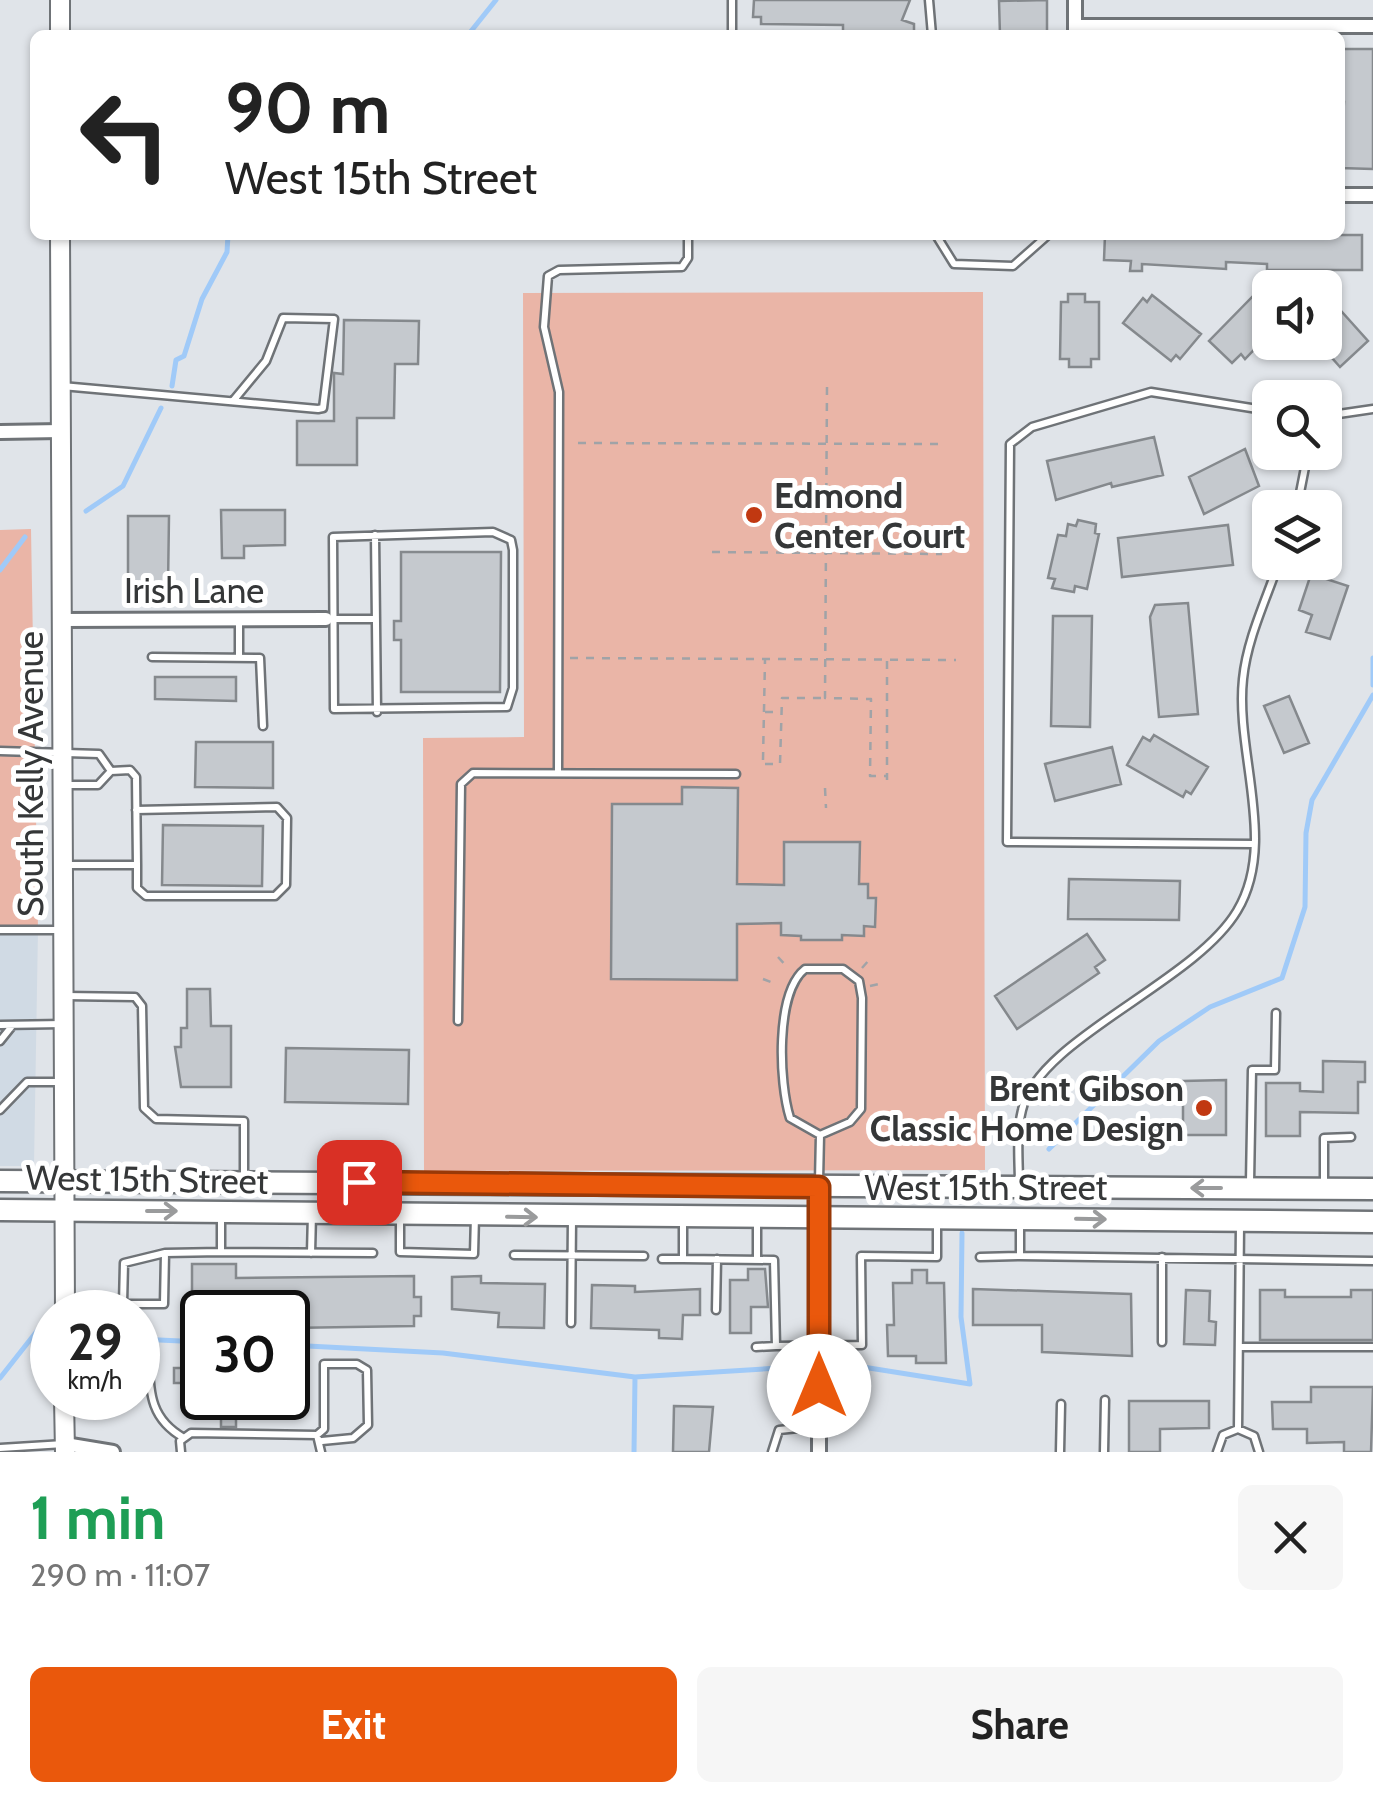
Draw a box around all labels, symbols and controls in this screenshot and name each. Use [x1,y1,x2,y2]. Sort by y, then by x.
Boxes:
text: 90 m [225,65,390,151]
icon: left [60,70,190,200]
text: West 15th Street [225,151,537,205]
map controls [1252,270,1342,580]
button: sound [1252,270,1342,360]
button: search [1252,380,1342,470]
place label: Edmond Center Court [774,474,965,557]
button: layers [1252,490,1342,580]
marker: Edmond Center Court [743,504,765,526]
street label: Irish Lane [124,569,264,612]
street label: South Kelly Avenue [9,631,52,917]
place label: Brent Gibson Classic Home Design [870,1067,1184,1150]
marker: Brent Gibson Classic Home Design [1193,1097,1215,1119]
pin [317,1140,402,1225]
street label: West 15th Street [25,1155,269,1203]
icon: arrive [332,1155,387,1210]
street label: West 15th Street [865,1166,1108,1209]
one-way arrow [1190,1178,1222,1198]
one-way arrow [144,1202,177,1220]
one-way arrow [505,1207,537,1226]
one-way arrow [1075,1210,1107,1229]
speed limit sign: 30 [180,1290,310,1420]
text: 29 [68,1312,122,1373]
position arrow [767,1334,871,1438]
text: km/h [68,1365,122,1395]
text: 1 min [30,1481,165,1554]
button: close [1238,1485,1343,1590]
text: 290 m · 11:07 [30,1555,210,1594]
button: Exit [30,1667,677,1782]
button: Share [697,1667,1343,1782]

